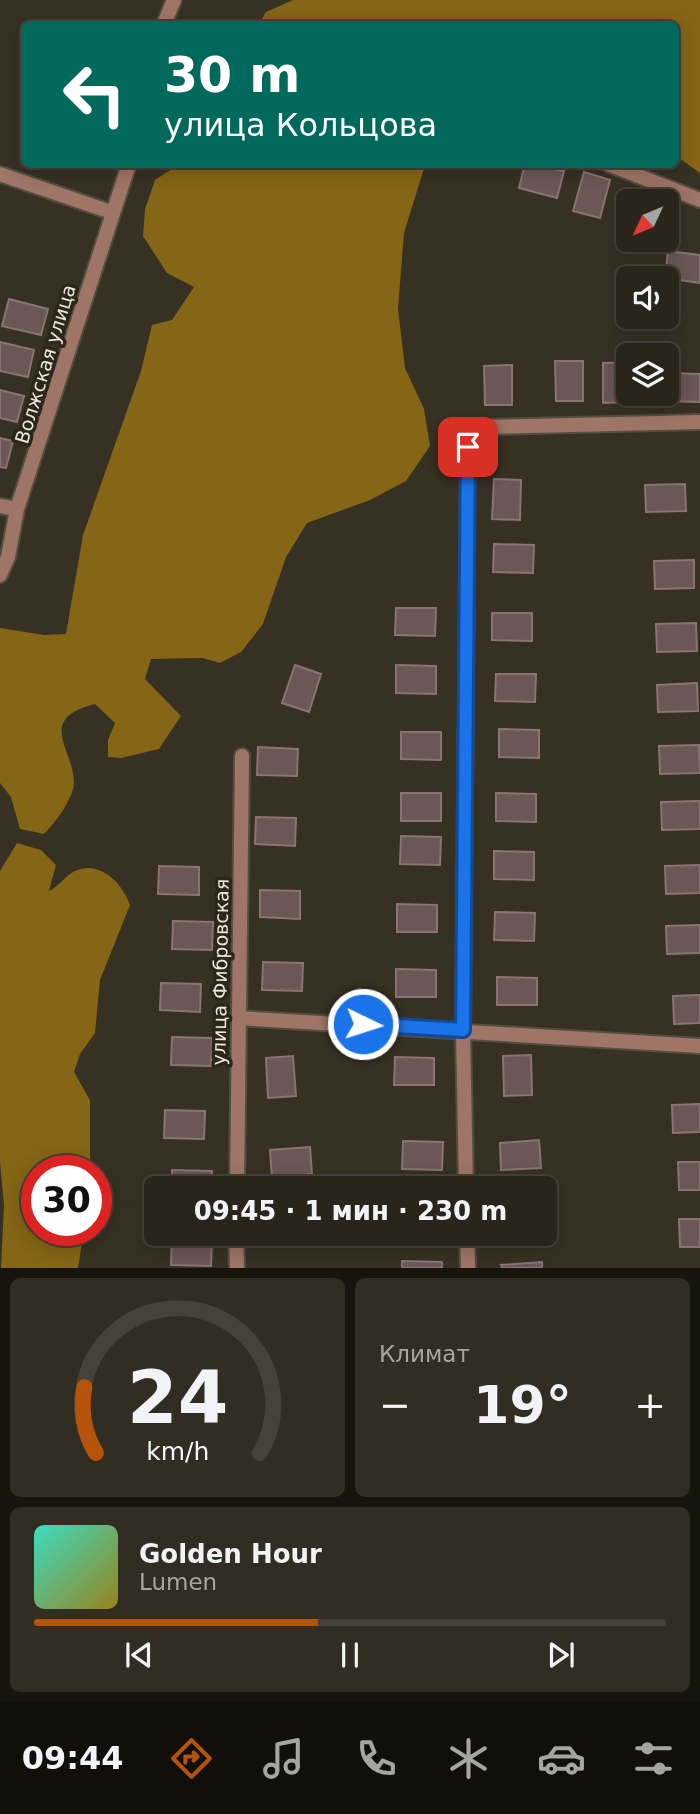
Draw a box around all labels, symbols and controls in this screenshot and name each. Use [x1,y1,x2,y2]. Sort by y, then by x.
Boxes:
text: 30 m [164,47,300,104]
icon: left [49,49,140,140]
text: улица Кольцова [164,106,437,144]
north arrow [616,189,679,252]
map controls [616,189,679,406]
button: sound [616,266,679,329]
street label: Волжская улица [10,282,80,446]
button: layers [616,343,679,406]
pin [438,417,498,477]
icon: arrive [449,428,487,466]
street label: улица Фибровская [207,878,233,1066]
position arrow [326,987,400,1061]
speed limit sign: 30 [21,1155,112,1246]
text: 09:45 · 1 мин · 230 m [194,1196,507,1226]
text: Климат [379,1341,470,1367]
text: 24 [127,1356,228,1441]
text: 19° [473,1375,572,1435]
text: − [379,1383,411,1427]
text: + [634,1383,666,1427]
text: km/h [146,1437,209,1466]
text: Golden Hour [139,1539,322,1569]
text: Lumen [139,1569,217,1595]
icon: previous [120,1636,158,1674]
icon: pause [331,1636,369,1674]
icon: next [542,1636,580,1674]
icon: directions [167,1734,216,1783]
icon: music [259,1734,308,1783]
icon: phone [352,1734,401,1783]
icon: climate [444,1734,493,1783]
icon: car [537,1734,586,1783]
icon: filters [629,1734,678,1783]
text: 09:44 [22,1739,124,1777]

